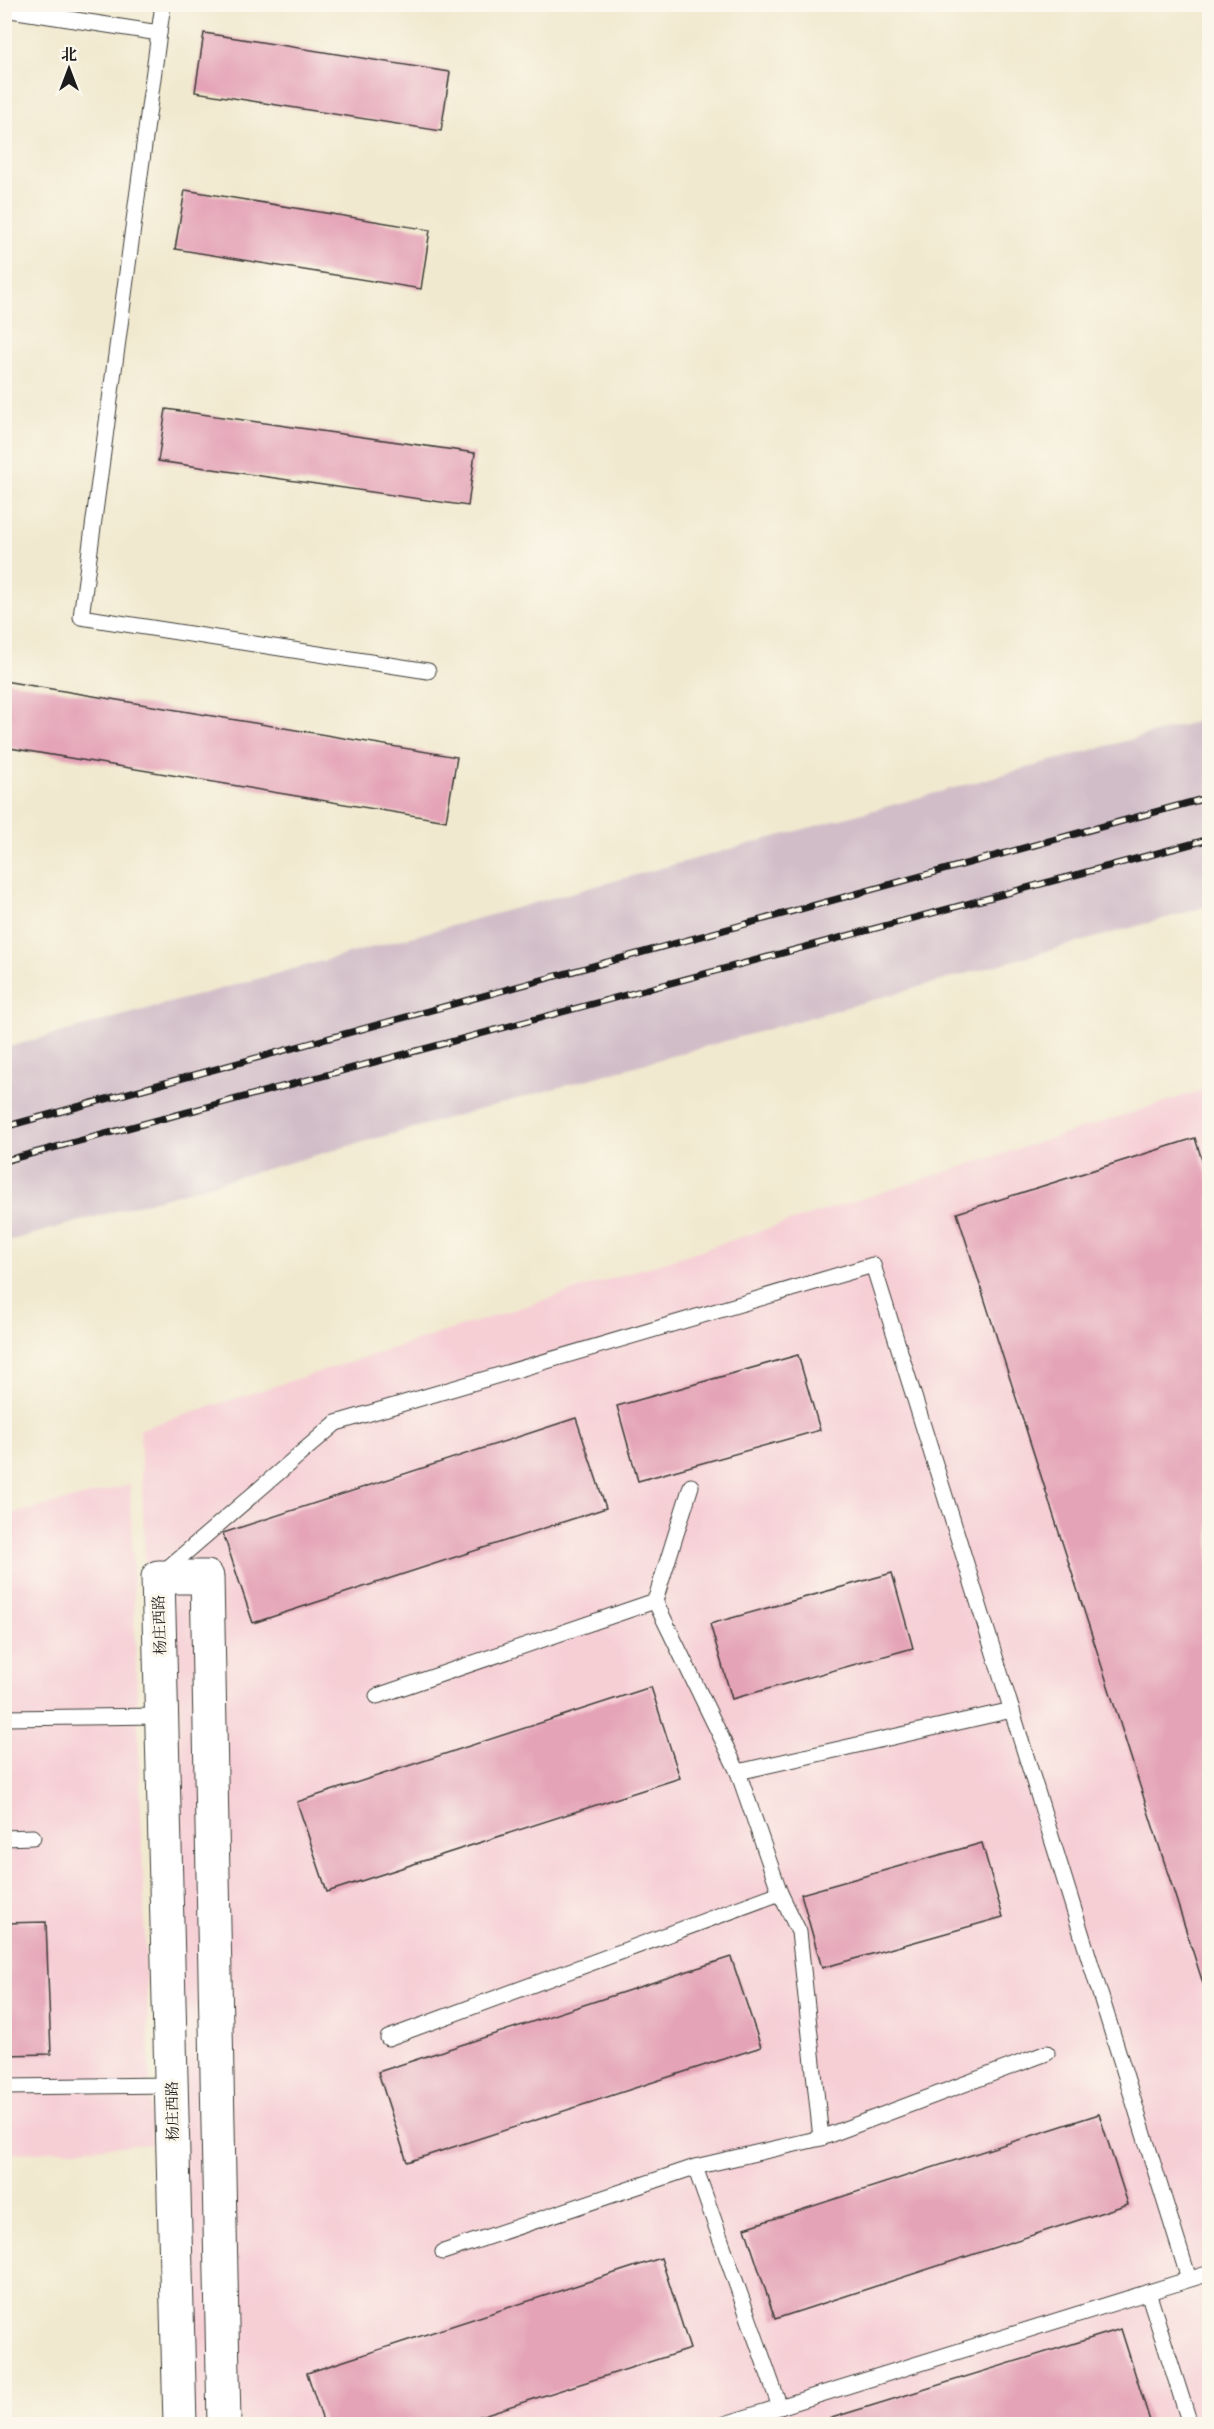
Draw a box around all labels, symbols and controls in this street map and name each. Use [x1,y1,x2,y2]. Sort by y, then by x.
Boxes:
north arrow [39,39,99,99]
text: 北 [61,44,77,64]
street label: 杨庄西路 [148,1595,170,1655]
street label: 杨庄西路 [162,2081,182,2141]

